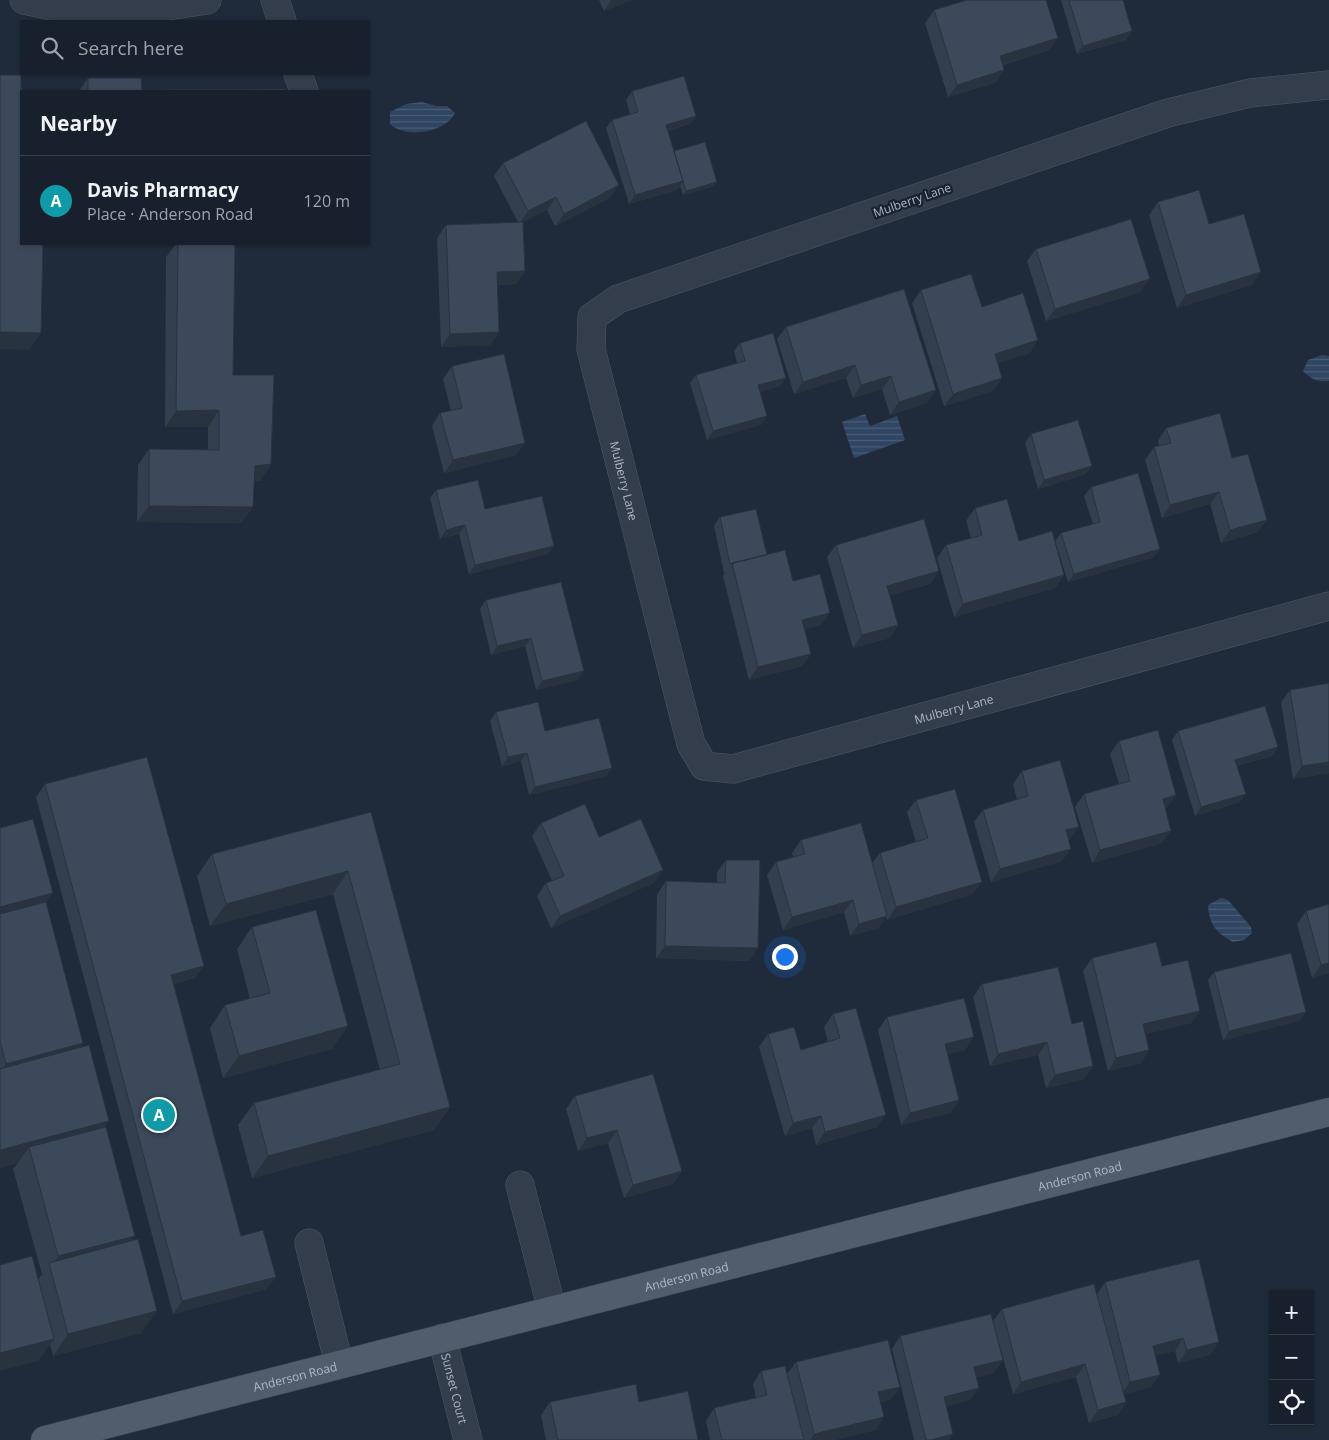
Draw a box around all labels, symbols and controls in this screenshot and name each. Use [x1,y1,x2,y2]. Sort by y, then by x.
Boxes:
search box [20,20,370,75]
icon: search [38,34,66,62]
text: Search here [78,35,184,61]
text: Nearby [40,109,117,137]
text: Davis Pharmacy [87,177,239,203]
street label: Mulberry Lane [871,179,953,221]
text: A [50,190,62,212]
text: 120 m [304,190,350,212]
text: Place · Anderson Road [87,203,253,225]
street label: Mulberry Lane [606,439,643,523]
street label: Mulberry Lane [912,690,995,728]
your location [772,944,798,970]
pin: A [143,1096,175,1134]
street label: Anderson Road [1036,1157,1124,1195]
street label: Anderson Road [643,1257,730,1295]
map controls [1269,1290,1314,1425]
button: + [1269,1290,1314,1335]
button: − [1269,1335,1314,1380]
street label: Sunset Court [438,1351,472,1426]
street label: Anderson Road [251,1357,339,1395]
button: locate [1269,1380,1314,1425]

